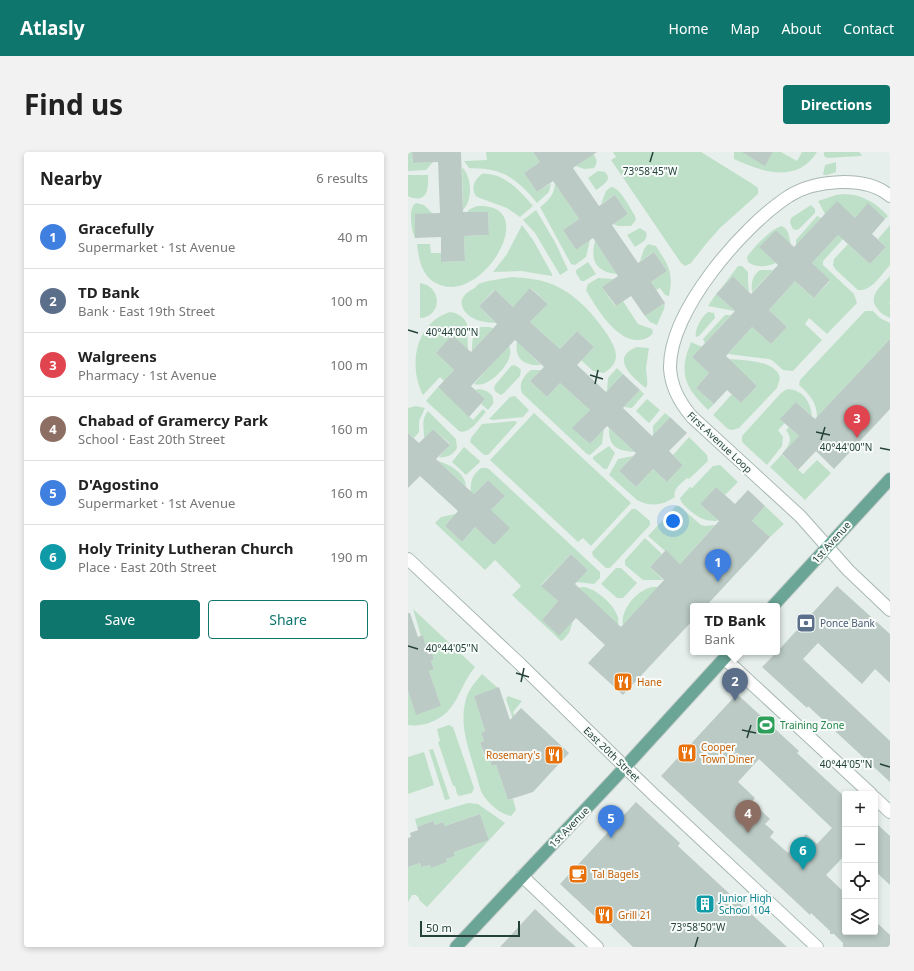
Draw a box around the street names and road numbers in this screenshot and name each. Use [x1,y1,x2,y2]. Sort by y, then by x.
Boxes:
street label: First Avenue Loop [684,408,756,476]
street label: 1st Avenue [808,518,854,566]
street label: East 20th Street [581,723,644,785]
street label: 1st Avenue [546,803,592,851]

